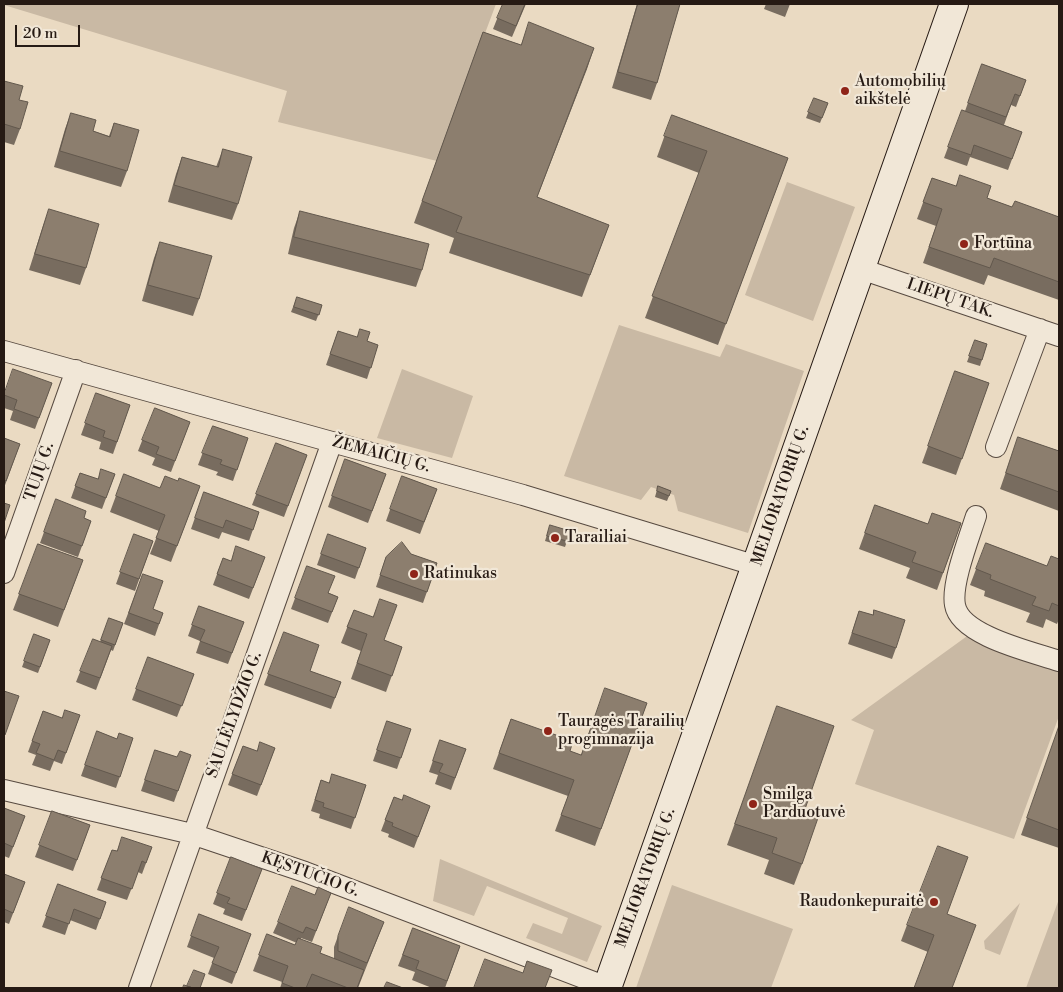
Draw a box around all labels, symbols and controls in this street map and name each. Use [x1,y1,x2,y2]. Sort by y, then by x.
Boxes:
scale bar [18,15,82,47]
text: 20 m [23,24,58,43]
place label: Automobilių aikštelė [855,72,946,110]
marker: Automobilių aikštelė [839,85,851,97]
place label: Fortūna [974,234,1032,254]
marker: Fortūna [958,238,970,250]
street label: LIEPŲ TAK. [904,275,996,323]
street label: MELIORATORIŲ G. [748,423,814,569]
street label: ŽEMAIČIŲ G. [330,433,432,477]
street label: TUJŲ G. [21,440,59,504]
place label: Tarailiai [565,528,627,548]
marker: Tarailiai [549,532,561,544]
place label: Ratinukas [424,564,497,584]
marker: Ratinukas [408,568,420,580]
street label: SAULĖLYDŽIO G. [203,649,267,781]
place label: Tauragės Tarailių progimnazija [558,712,685,750]
marker: Tauragės Tarailių progimnazija [542,725,554,737]
place label: Smilga Parduotuvė [763,785,846,823]
marker: Smilga Parduotuvė [747,798,759,810]
street label: MELIORATORIŲ G. [612,806,680,950]
street label: KĘSTUČIO G. [258,848,362,902]
place label: Raudonkepuraitė [799,892,924,912]
marker: Raudonkepuraitė [928,896,940,908]

